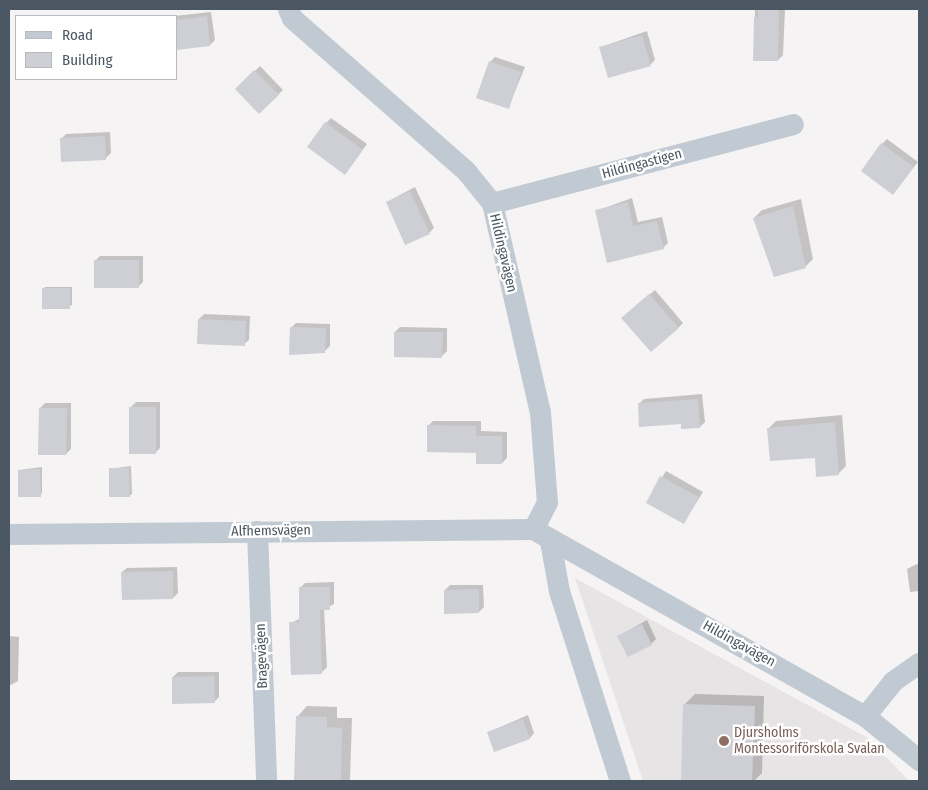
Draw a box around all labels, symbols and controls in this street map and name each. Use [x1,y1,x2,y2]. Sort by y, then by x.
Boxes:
legend [15,15,178,80]
text: Road [62,26,93,44]
text: Building [62,51,113,69]
street label: Hildingastigen [600,145,684,183]
street label: Hildingavägen [486,212,520,294]
street label: Alfhemsvägen [231,522,311,540]
street label: Hildingavägen [700,617,778,671]
street label: Bragevägen [252,623,272,689]
place label: Djursholms Montessoriförskola Svalan [734,725,885,758]
marker: Djursholms Montessoriförskola Svalan [718,735,730,747]

